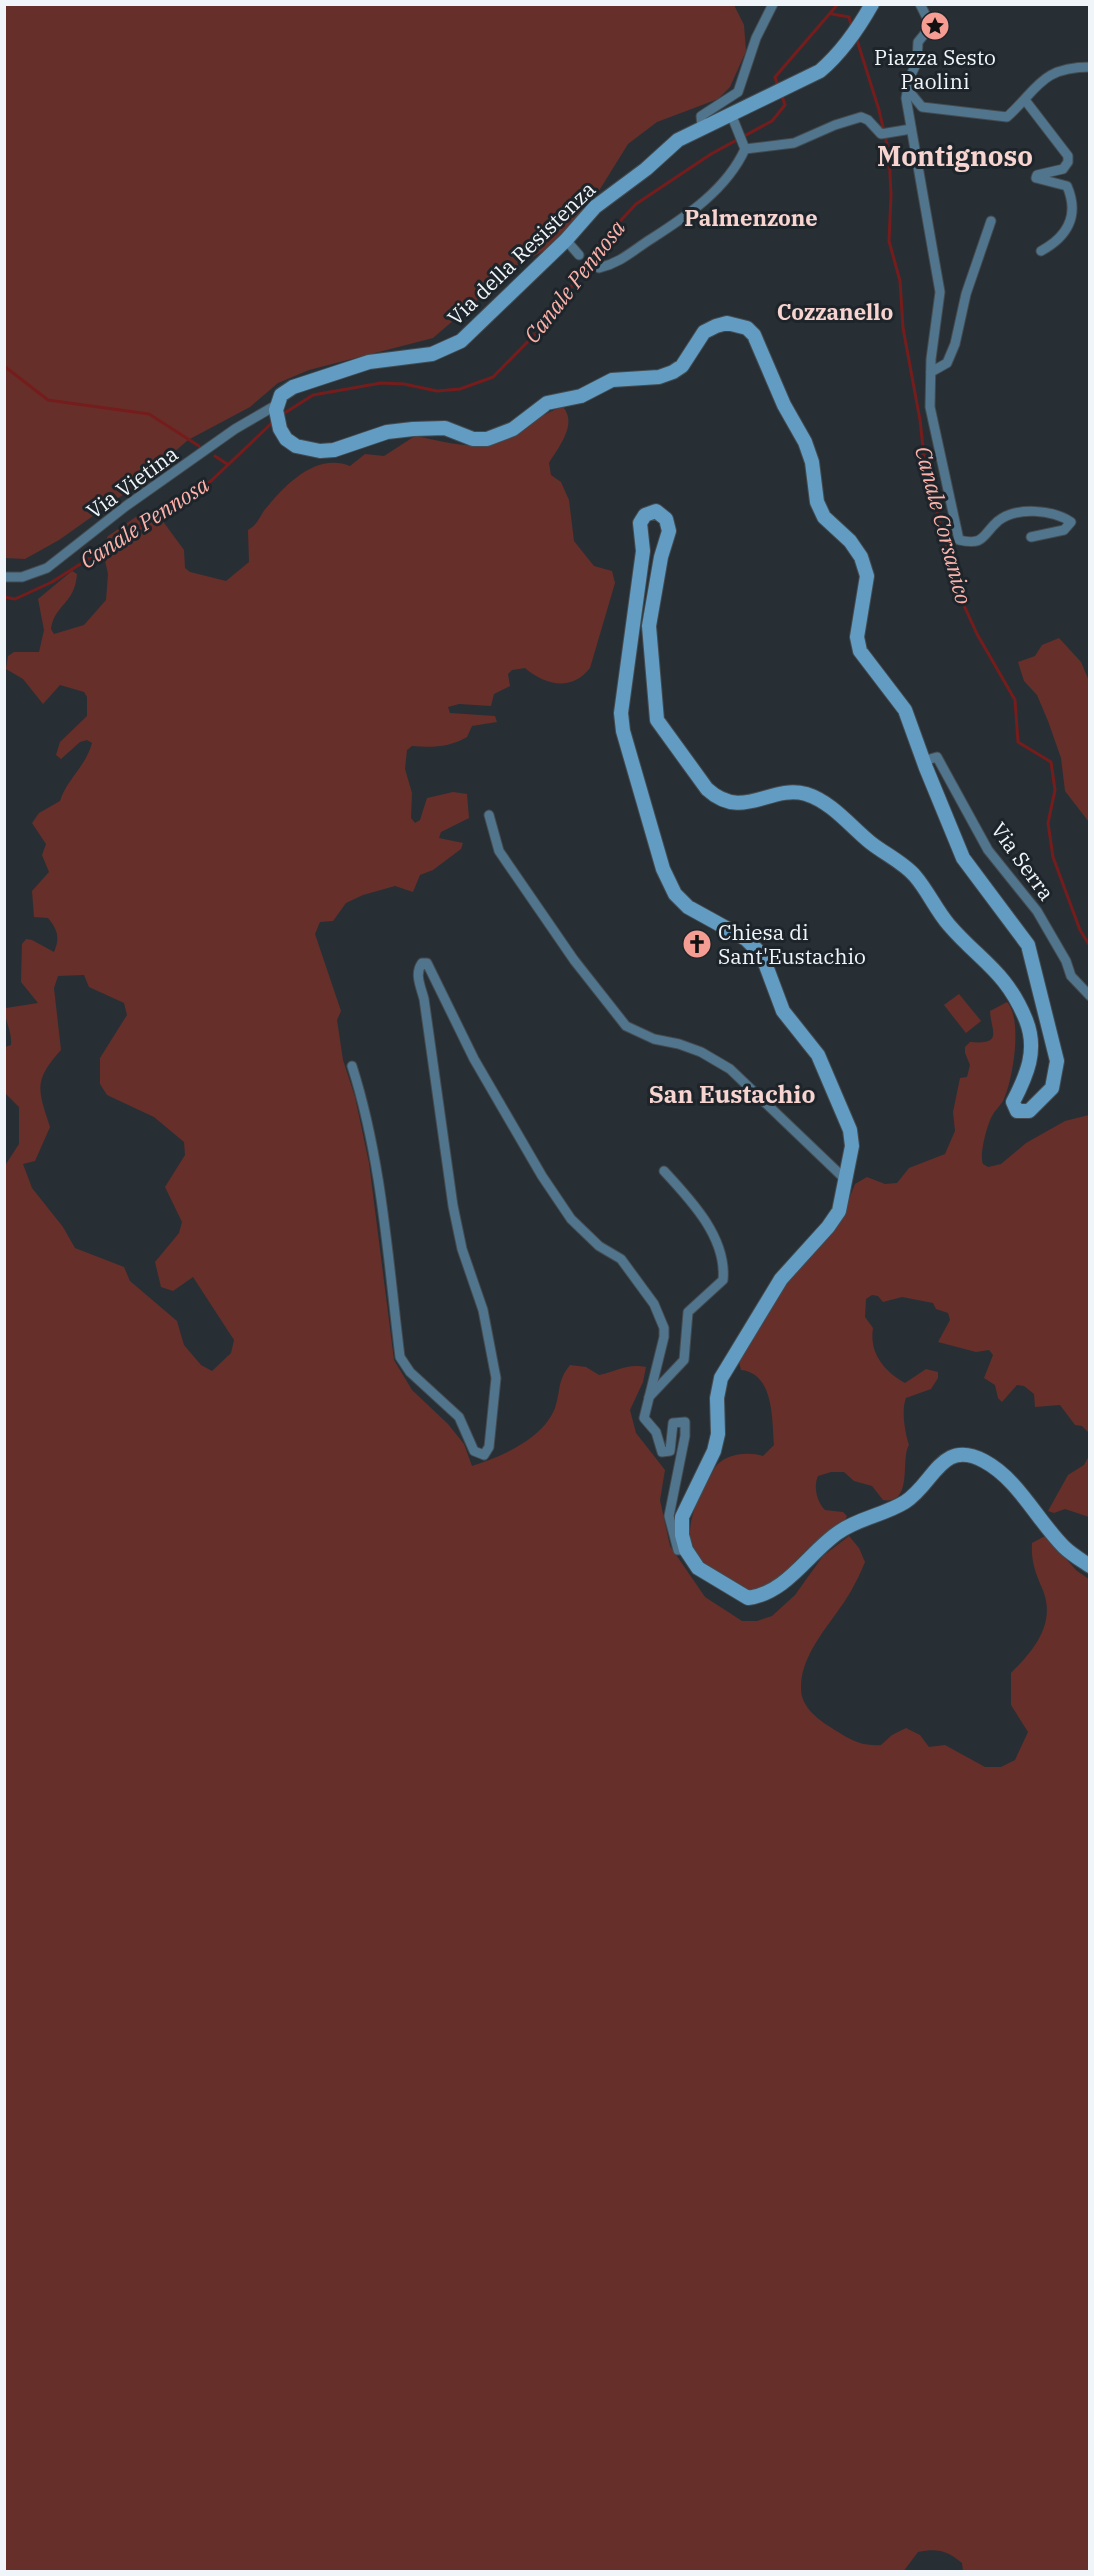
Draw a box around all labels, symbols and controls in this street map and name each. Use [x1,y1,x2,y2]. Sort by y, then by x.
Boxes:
place icon: Piazza Sesto Paolini [919,10,951,42]
place label: Piazza Sesto Paolini [874,43,996,95]
district label: Montignoso [877,138,1033,173]
street label: Via della Resistenza [441,175,601,331]
district label: Palmenzone [684,203,818,232]
water label: Canale Pennosa [517,214,631,348]
district label: Cozzanello [777,297,893,326]
street label: Via Vietina [81,439,183,525]
water label: Canale Corsanico [909,443,979,607]
water label: Canale Pennosa [74,469,214,575]
street label: Via Serra [985,816,1061,906]
place label: Chiesa di Sant'Eustachio [718,918,866,970]
church icon: Chiesa di Sant'Eustachio [681,928,713,960]
district label: San Eustachio [649,1078,815,1110]

